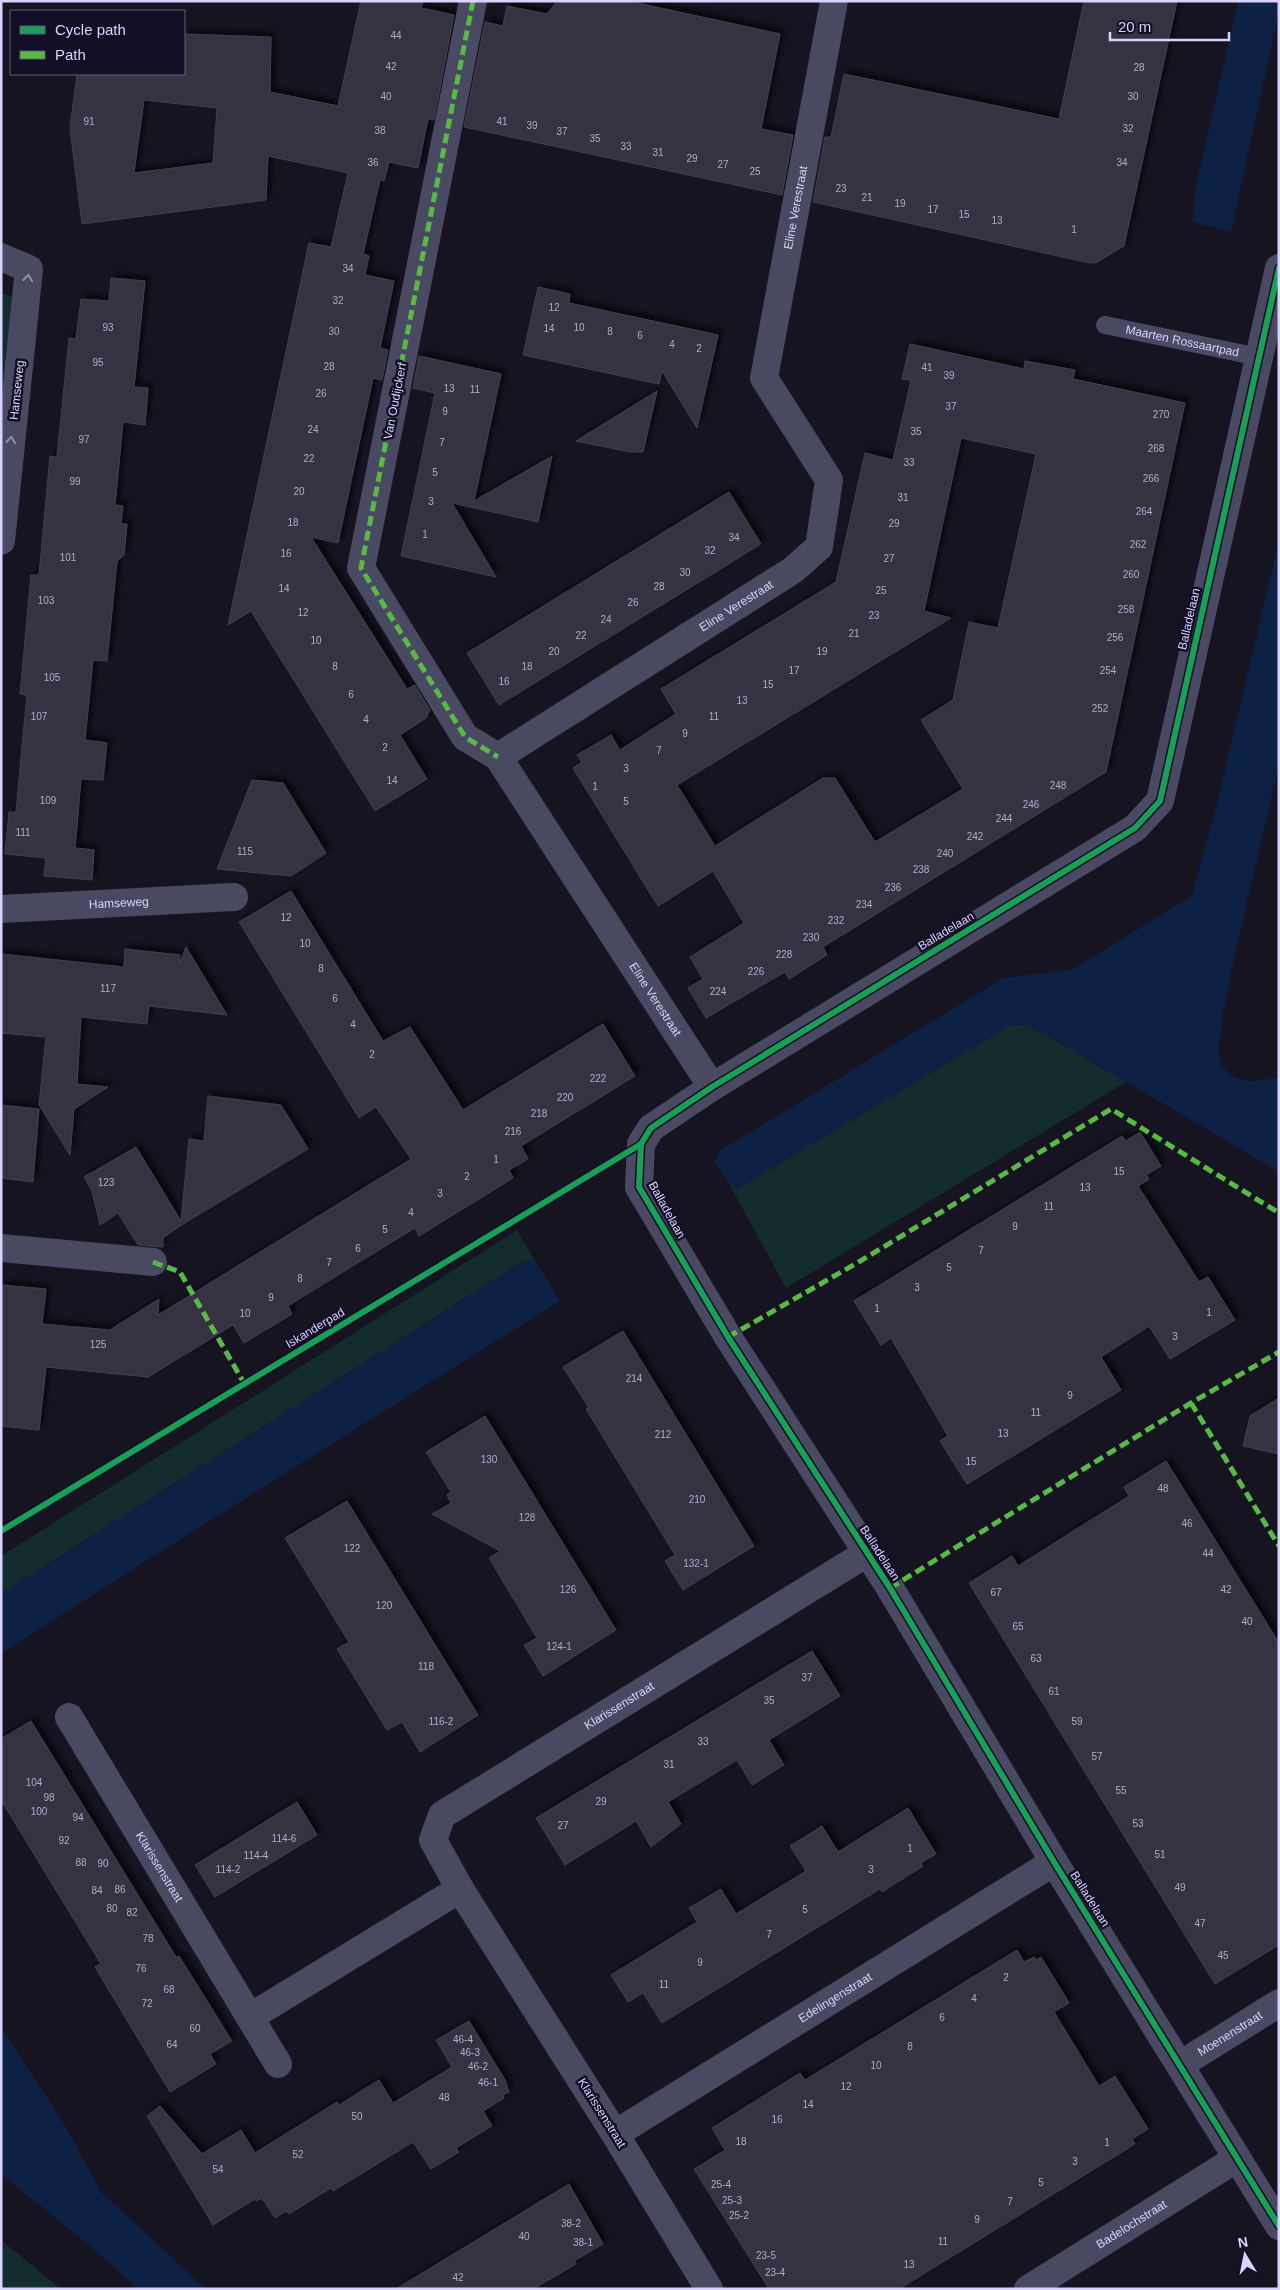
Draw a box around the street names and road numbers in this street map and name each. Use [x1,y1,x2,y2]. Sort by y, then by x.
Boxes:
street label: Eline Verestraat [781,164,810,251]
street label: Maarten Rossaartpad [1124,322,1240,360]
street label: Hamseweg [7,359,27,421]
street label: Van Oudijckerf [381,361,409,441]
street label: Eline Verestraat [697,577,776,635]
street label: Balladelaan [1175,587,1203,651]
street label: Hamseweg [88,894,149,911]
street label: Balladelaan [916,909,976,953]
street label: Eline Verestraat [626,960,685,1039]
street label: Balladelaan [646,1179,688,1241]
street label: Iskanderpad [283,1305,347,1351]
street label: Balladelaan [857,1523,903,1583]
street label: Klarissenstraat [582,1679,657,1733]
street label: Klarissenstraat [133,1829,186,1905]
street label: Balladelaan [1067,1869,1113,1929]
street label: Edelingenstraat [796,1969,875,2026]
street label: Moenenstraat [1195,2008,1265,2059]
street label: Klarissenstraat [575,2076,629,2151]
street label: Badelochstraat [1094,2197,1170,2252]

